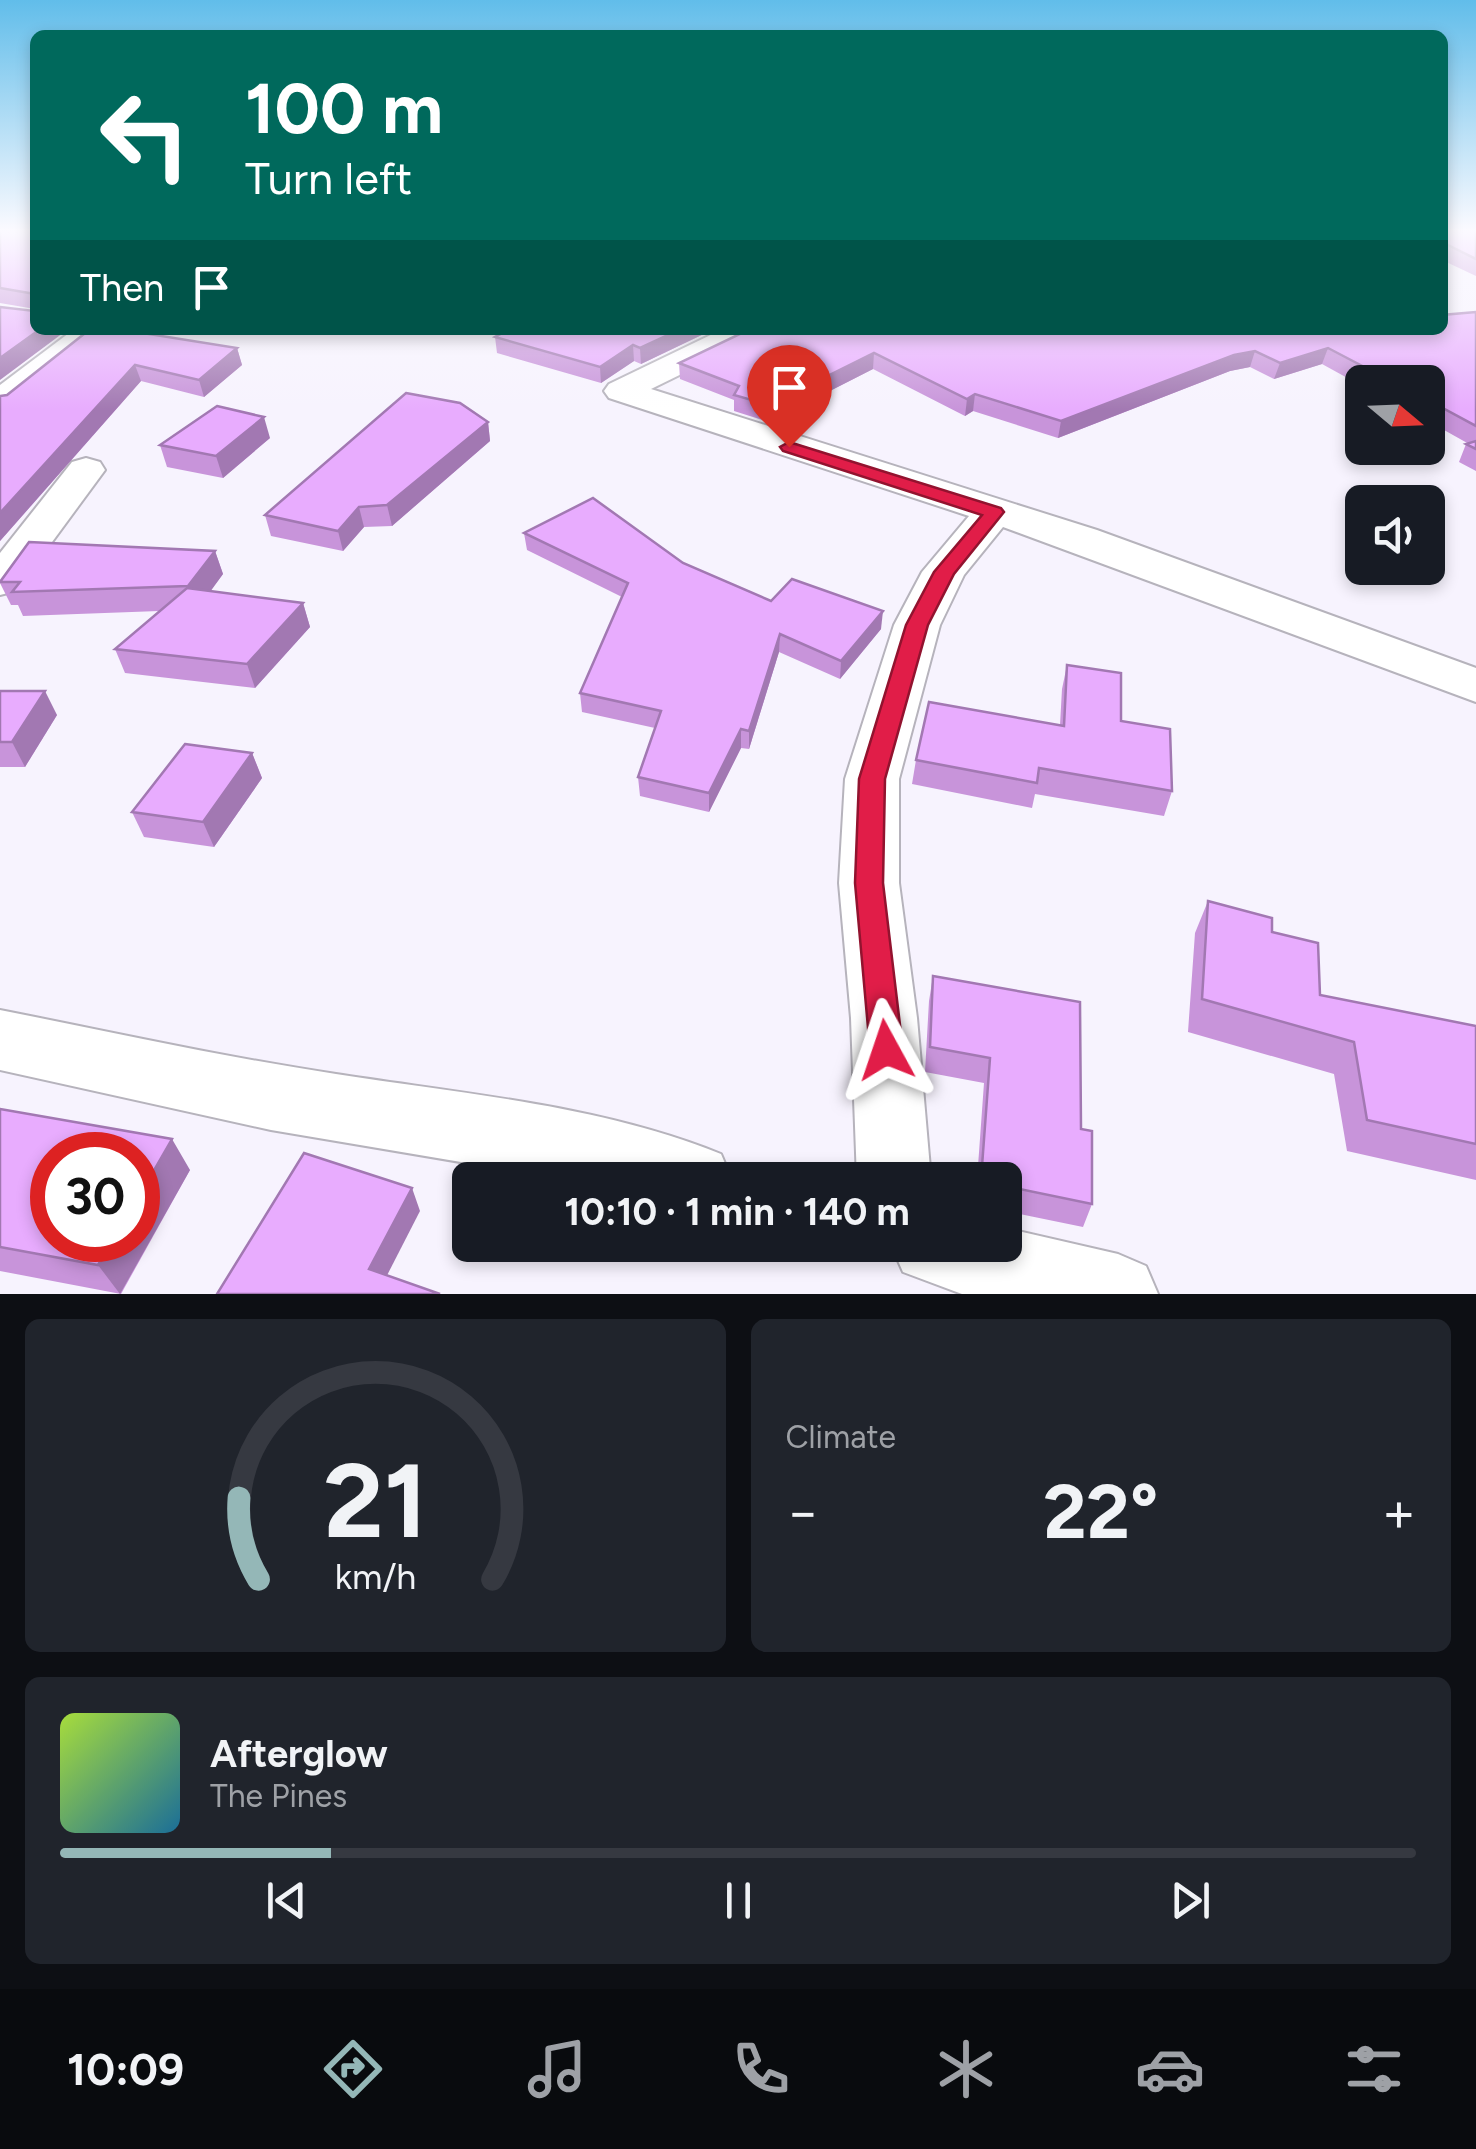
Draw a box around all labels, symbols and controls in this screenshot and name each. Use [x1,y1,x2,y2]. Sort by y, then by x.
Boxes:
text: 100 m [245,66,443,151]
icon: left [80,70,210,200]
text: Turn left [245,151,412,205]
icon: arrive [184,260,239,315]
text: Then [80,265,164,311]
pin [747,345,832,448]
icon: arrive [762,360,817,415]
north arrow [1345,365,1445,465]
map controls [1345,365,1445,585]
button: sound [1345,485,1445,585]
position arrow [834,998,938,1102]
speed limit sign: 30 [30,1132,160,1262]
text: 10:10 · 1 min · 140 m [564,1189,910,1235]
text: Climate [786,1418,896,1456]
text: 21 [323,1438,427,1563]
text: 22° [1043,1467,1158,1557]
text: − [786,1479,820,1545]
text: + [1382,1479,1416,1545]
text: km/h [334,1555,416,1598]
text: Afterglow [210,1731,388,1777]
text: The Pines [210,1777,347,1815]
icon: previous [259,1873,314,1928]
icon: pause [711,1873,766,1928]
icon: next [1163,1873,1218,1928]
icon: directions [318,2034,388,2104]
icon: music [522,2034,592,2104]
icon: phone [726,2034,796,2104]
icon: climate [931,2034,1001,2104]
icon: car [1135,2034,1205,2104]
icon: filters [1339,2034,1409,2104]
text: 10:09 [67,2042,184,2096]

